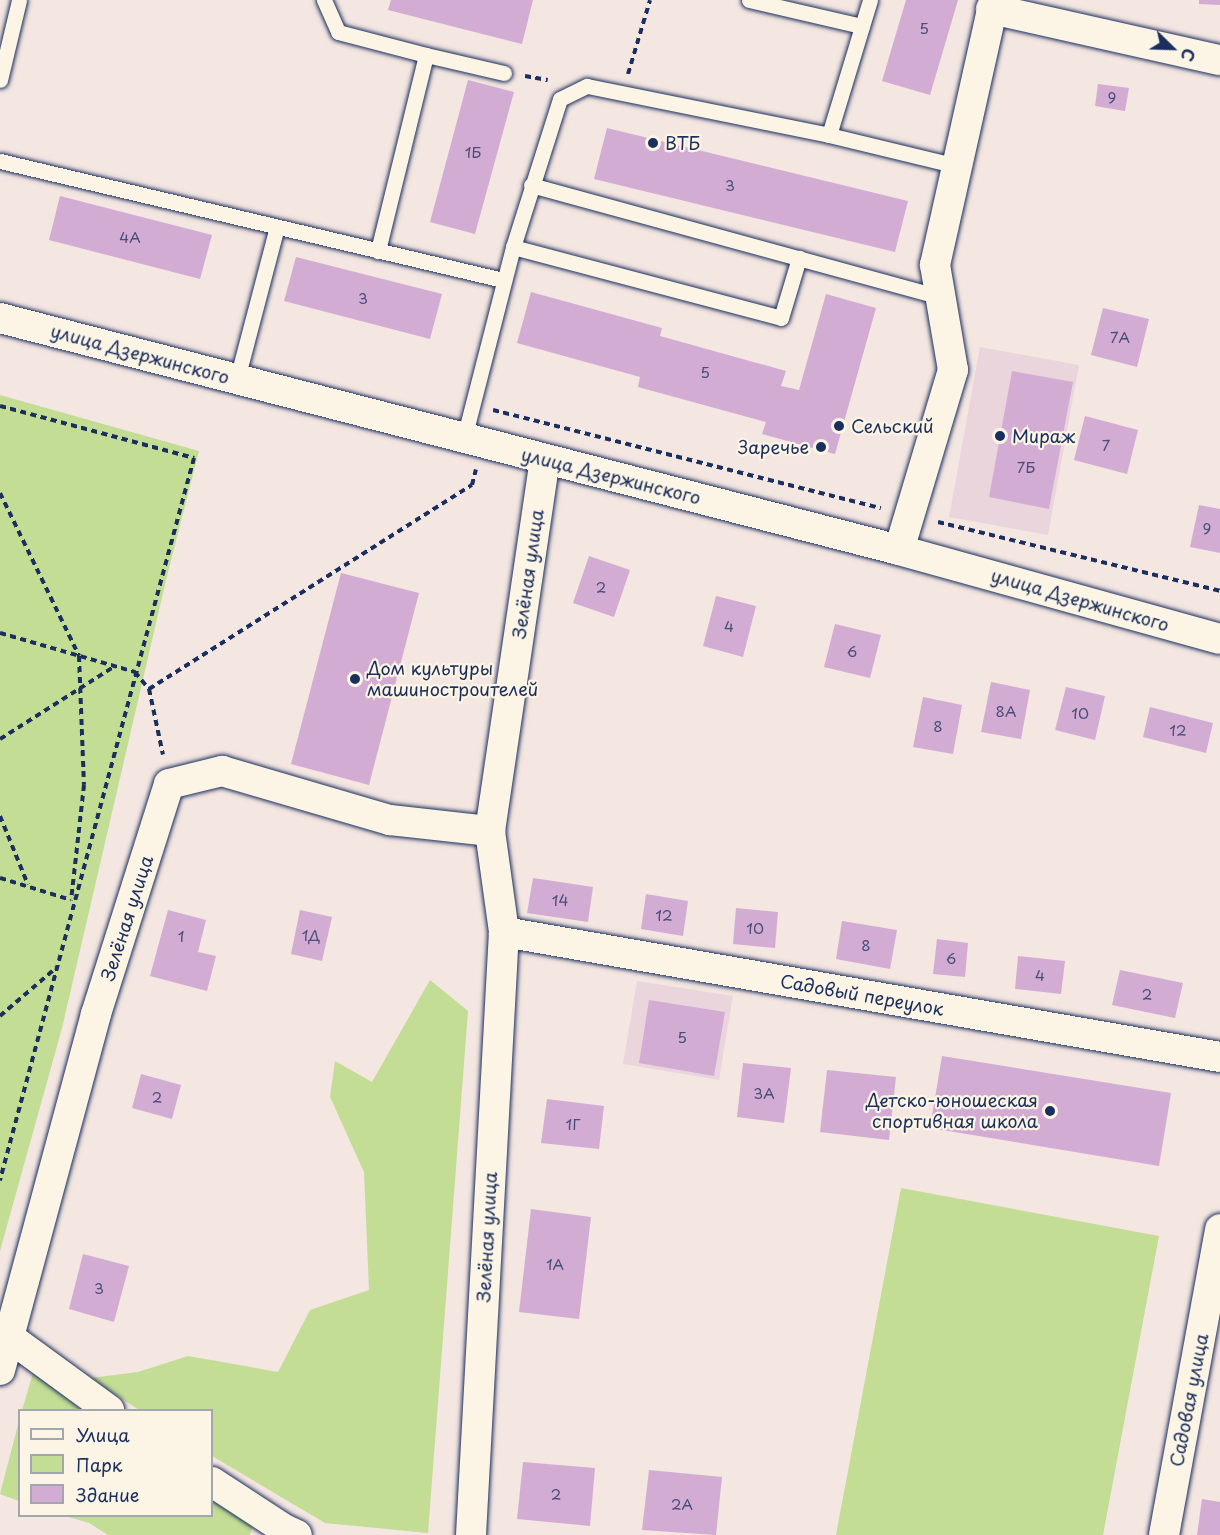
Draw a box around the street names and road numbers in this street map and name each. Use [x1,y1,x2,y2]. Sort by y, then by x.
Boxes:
street label: улица Дзержинского [48,320,232,388]
street label: улица Дзержинского [519,443,703,509]
street label: Зелёная улица [508,507,548,641]
street label: улица Дзержинского [988,564,1172,636]
street label: Зелёная улица [96,852,158,984]
street label: Садовый переулок [779,970,945,1020]
street label: Зелёная улица [473,1171,501,1303]
street label: Садовая улица [1165,1331,1213,1469]

